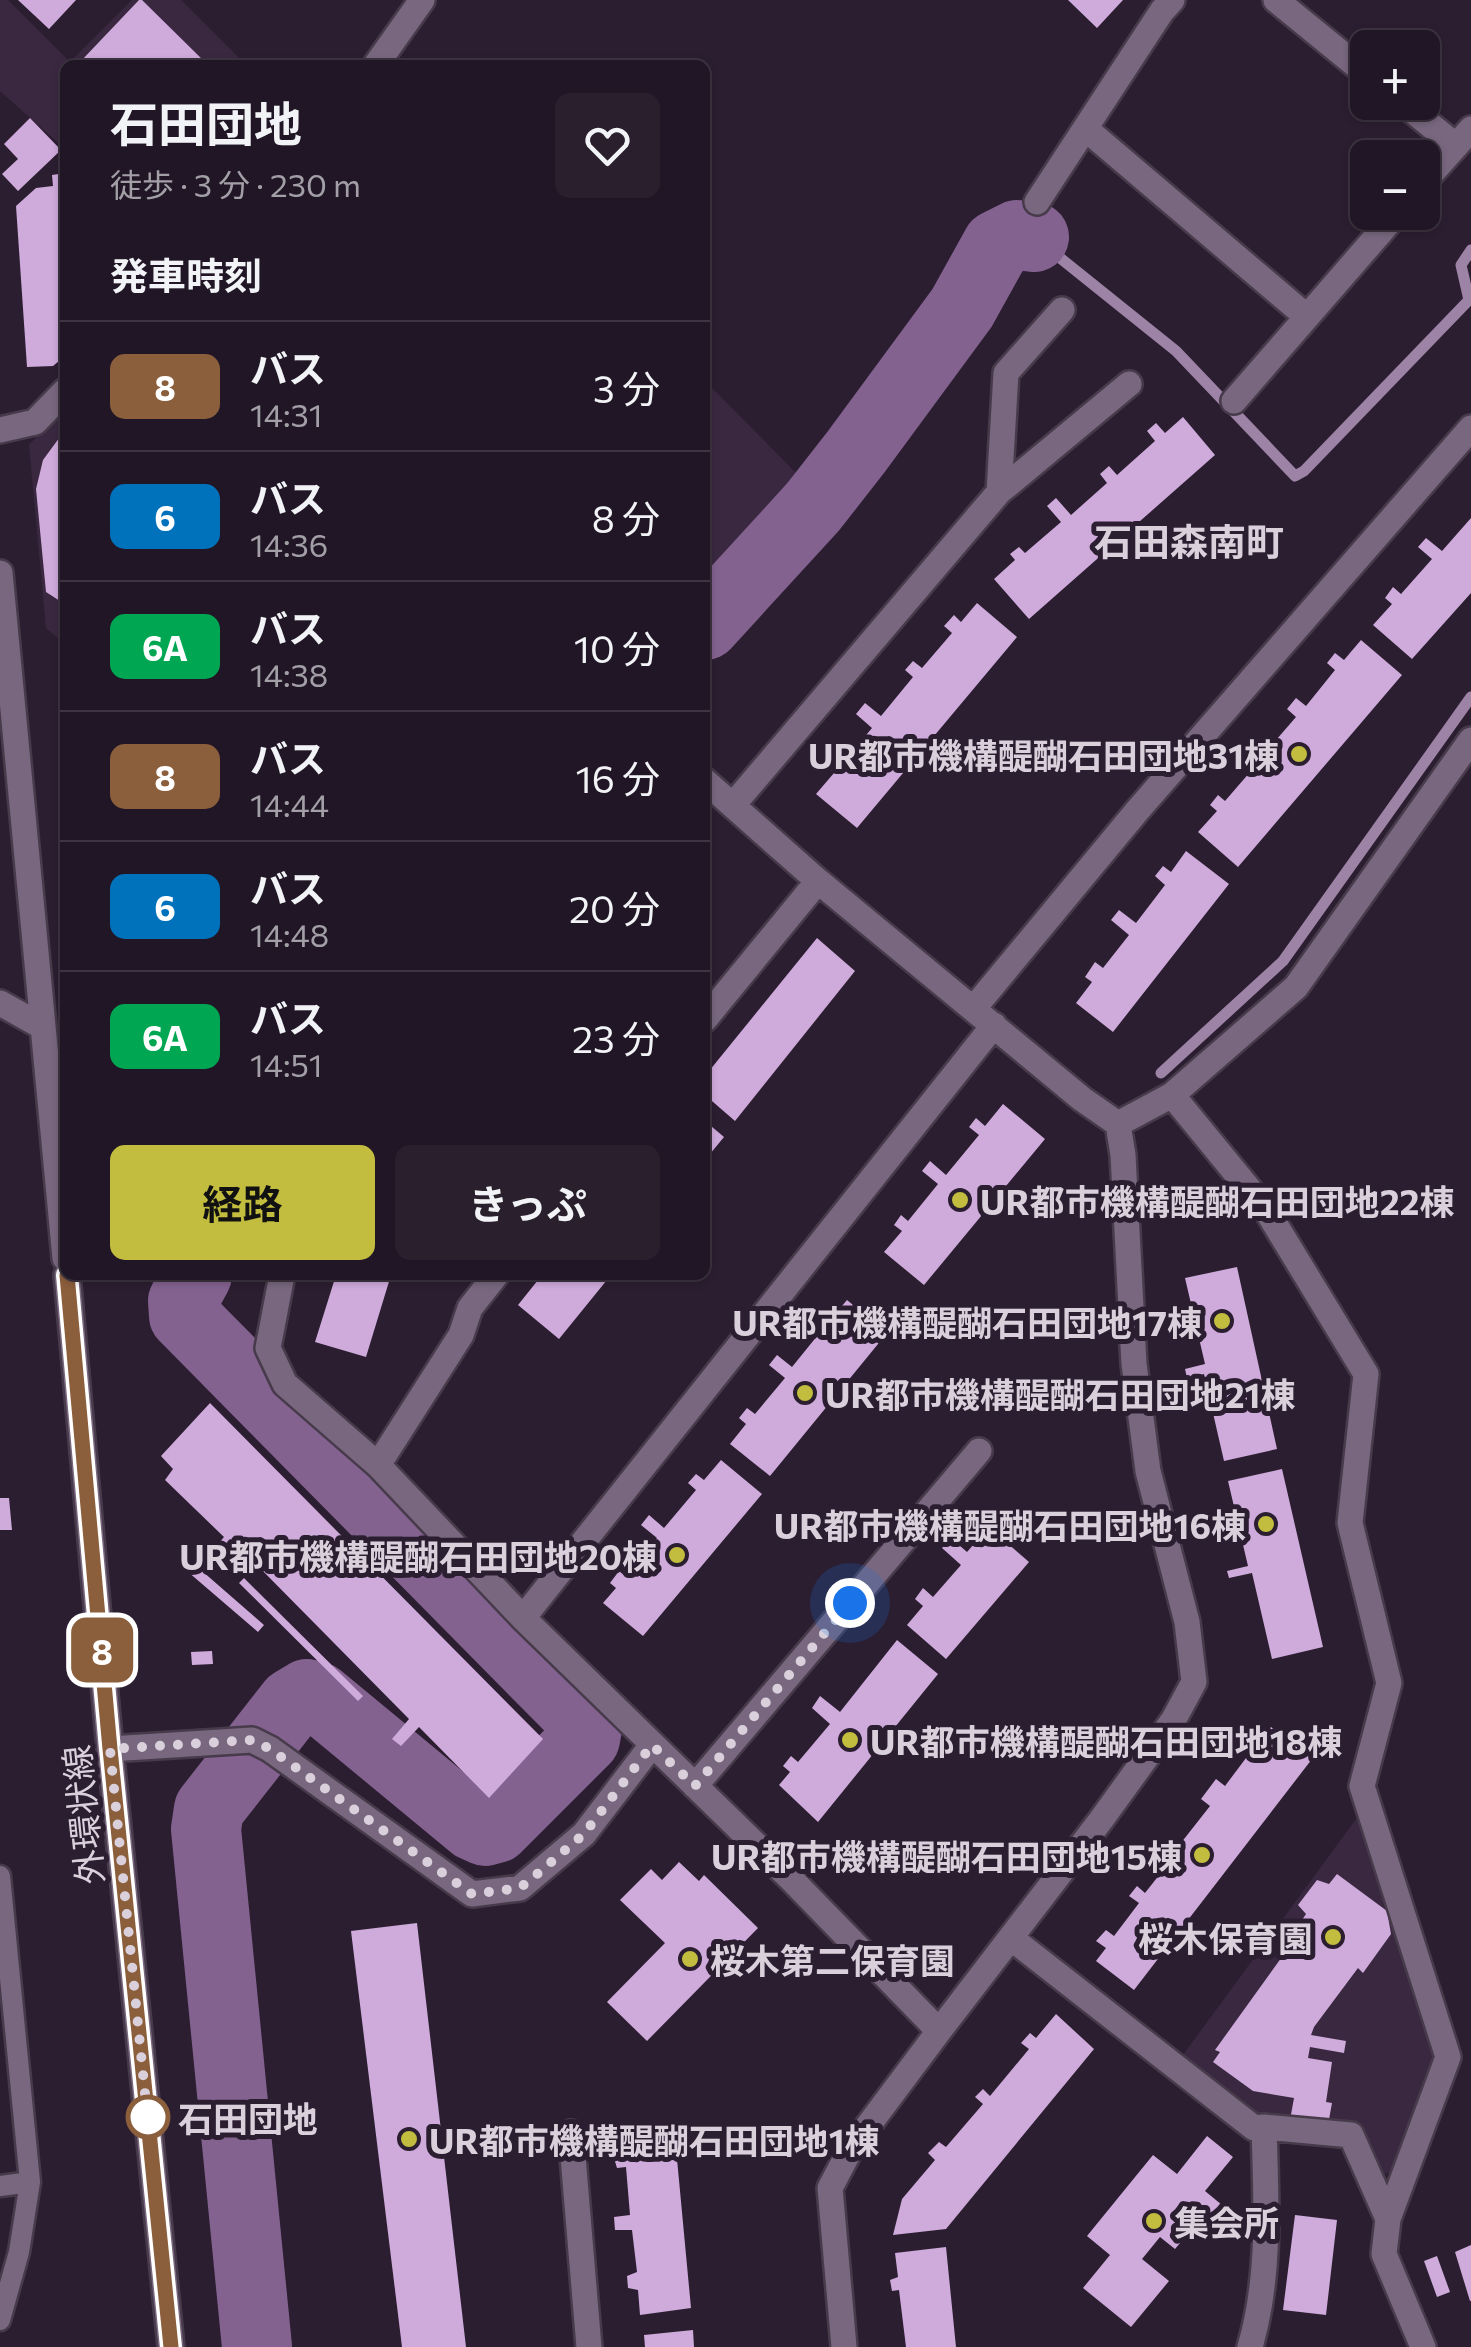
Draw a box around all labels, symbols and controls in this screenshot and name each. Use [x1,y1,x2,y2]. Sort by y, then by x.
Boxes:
map controls [1350,30,1440,230]
button: + [1350,30,1440,120]
text: 石田団地 [110,93,302,152]
button: heart [555,93,660,198]
button: − [1350,140,1440,230]
text: 徒歩 · 3 分 · 230 m [110,164,361,204]
text: 発車時刻 [110,251,262,298]
text: バス [250,344,326,391]
text: 3 分 [593,364,660,411]
text: 8 [154,365,176,408]
text: 14:31 [250,394,322,434]
text: バス [250,474,326,521]
text: 8 分 [592,494,660,541]
text: 6 [154,495,176,538]
district label: 石田森南町 [1094,517,1284,564]
text: 14:36 [250,524,328,564]
text: バス [250,604,326,651]
text: 10 分 [574,624,660,671]
text: 6A [142,625,188,668]
text: 14:38 [250,654,328,694]
place label: UR都市機構醍醐石田団地31棟 [808,733,1279,776]
text: バス [250,734,326,781]
marker: UR都市機構醍醐石田団地31棟 [1288,743,1310,765]
text: 16 分 [575,754,660,801]
text: 8 [154,755,176,798]
text: 14:44 [250,784,329,824]
text: バス [250,864,326,911]
text: 20 分 [569,884,660,931]
text: 6 [154,885,176,928]
text: 14:48 [250,914,329,954]
text: バス [250,994,326,1041]
text: 23 分 [572,1014,660,1061]
text: 6A [142,1015,188,1058]
text: 14:51 [250,1044,323,1084]
button: 経路 [110,1145,375,1260]
button: きっぷ [395,1145,660,1260]
place label: UR都市機構醍醐石田団地22棟 [980,1179,1455,1222]
marker: UR都市機構醍醐石田団地22棟 [949,1189,971,1211]
place label: UR都市機構醍醐石田団地17棟 [732,1300,1202,1343]
marker: UR都市機構醍醐石田団地17棟 [1211,1310,1233,1332]
place label: UR都市機構醍醐石田団地21棟 [825,1372,1295,1415]
marker: UR都市機構醍醐石田団地21棟 [794,1382,816,1404]
place label: UR都市機構醍醐石田団地16棟 [774,1503,1246,1546]
marker: UR都市機構醍醐石田団地16棟 [1255,1513,1277,1535]
place label: UR都市機構醍醐石田団地20棟 [179,1534,657,1577]
marker: UR都市機構醍醐石田団地20棟 [666,1544,688,1566]
your location [825,1578,875,1628]
line badge: 8 [70,1618,134,1682]
text: 8 [91,1629,113,1672]
place label: UR都市機構醍醐石田団地18棟 [870,1719,1342,1762]
marker: UR都市機構醍醐石田団地18棟 [839,1729,861,1751]
street label: 外環状線 [53,1743,111,1887]
place label: UR都市機構醍醐石田団地15棟 [711,1834,1182,1877]
marker: UR都市機構醍醐石田団地15棟 [1191,1844,1213,1866]
place label: 桜木保育園 [1138,1916,1313,1959]
marker: 桜木保育園 [1322,1926,1344,1948]
place label: 桜木第二保育園 [710,1938,955,1981]
marker: 桜木第二保育園 [679,1948,701,1970]
marker: 石田団地 [127,2096,169,2138]
place label: 石田団地 [178,2096,318,2139]
place label: UR都市機構醍醐石田団地1棟 [429,2118,880,2161]
marker: UR都市機構醍醐石田団地1棟 [398,2128,420,2150]
place label: 集会所 [1174,2200,1279,2243]
marker: 集会所 [1143,2210,1165,2232]

